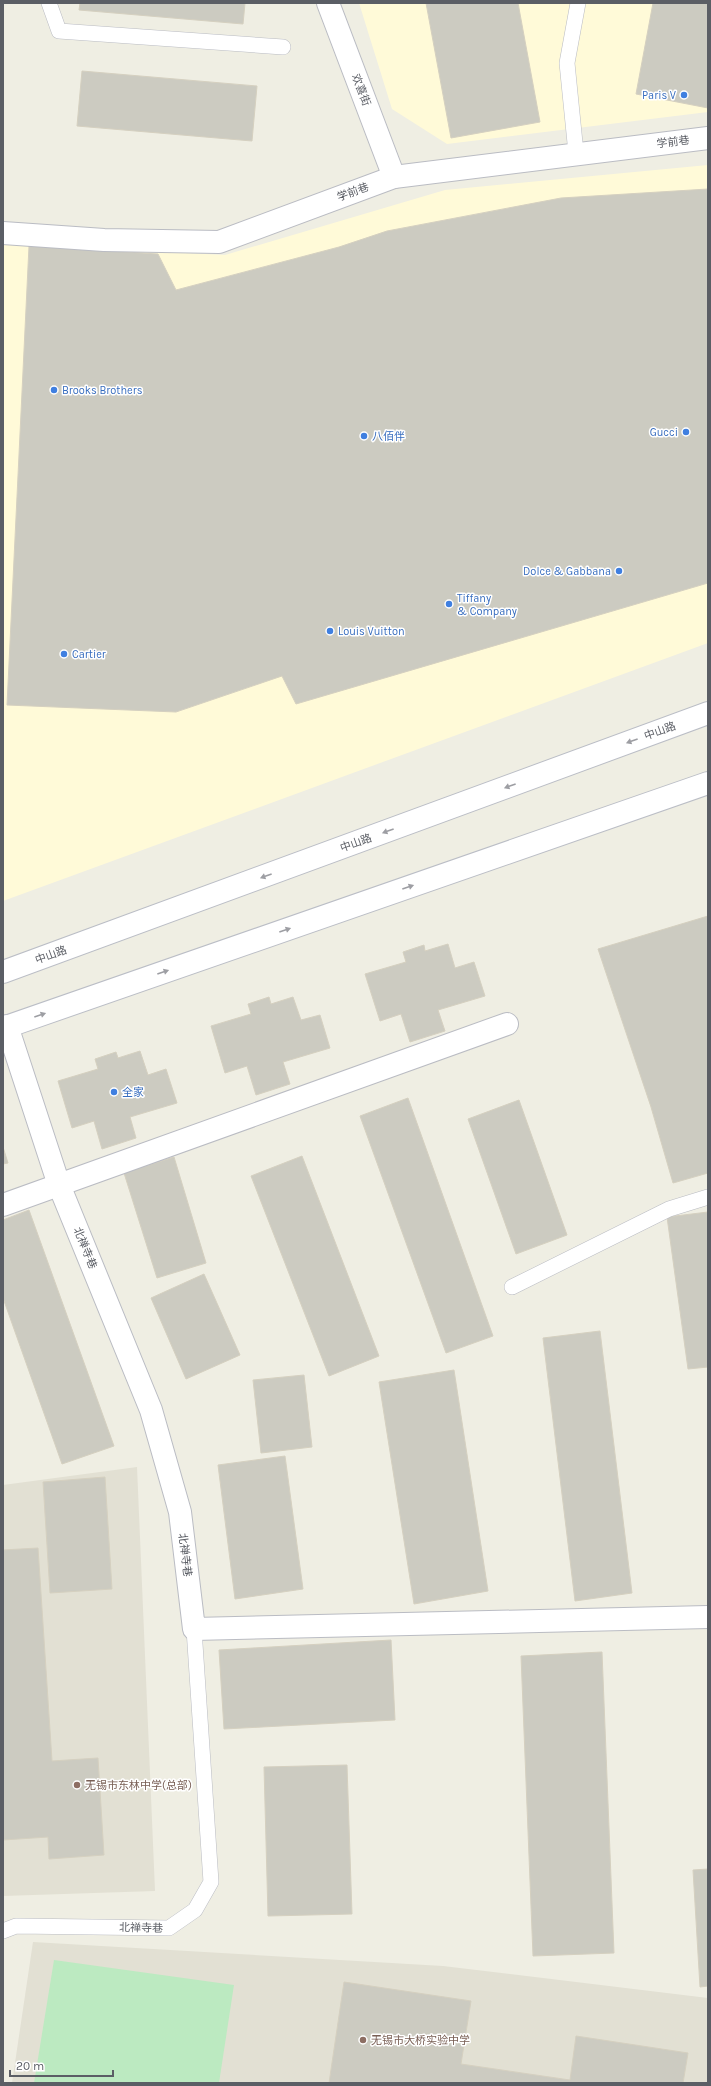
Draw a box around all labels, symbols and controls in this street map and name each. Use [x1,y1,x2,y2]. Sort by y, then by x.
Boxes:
street label: 欢喜街 [349,72,373,108]
place label: Paris V [642,89,676,102]
marker: Paris V [679,90,689,100]
street label: 学前巷 [656,134,690,150]
street label: 学前巷 [335,180,371,204]
place label: Brooks Brothers [62,384,143,397]
marker: Brooks Brothers [49,385,59,395]
place label: Gucci [650,426,678,439]
marker: Gucci [681,427,691,437]
place label: 八佰伴 [372,430,405,443]
marker: 八佰伴 [359,431,369,441]
place label: Dolce & Gabbana [523,565,611,578]
marker: Dolce & Gabbana [614,566,624,576]
place label: Tiffany & Company [457,592,517,618]
marker: Tiffany & Company [444,599,454,609]
place label: Louis Vuitton [338,625,405,638]
marker: Louis Vuitton [325,626,335,636]
place label: Cartier [72,648,106,661]
marker: Cartier [59,649,69,659]
street label: 中山路 [642,719,678,743]
one-way arrow [626,739,638,745]
one-way arrow [504,783,516,789]
one-way arrow [382,828,394,834]
street label: 中山路 [338,831,374,855]
one-way arrow [259,873,271,879]
one-way arrow [403,884,415,890]
one-way arrow [280,926,292,932]
street label: 中山路 [33,943,69,967]
one-way arrow [157,969,169,975]
one-way arrow [34,1011,46,1017]
place label: 全家 [122,1086,144,1099]
marker: 全家 [109,1087,119,1097]
street label: 北禅寺巷 [71,1225,99,1271]
street label: 北禅寺巷 [176,1532,194,1578]
place label: 无锡市东林中学(总部) [85,1779,192,1792]
marker: 无锡市东林中学(总部) [72,1780,82,1790]
street label: 北禅寺巷 [119,1921,163,1935]
place label: 无锡市大桥实验中学 [371,2034,470,2047]
marker: 无锡市大桥实验中学 [358,2035,368,2045]
scale bar [10,2052,113,2078]
text: 20 m [16,2059,44,2073]

